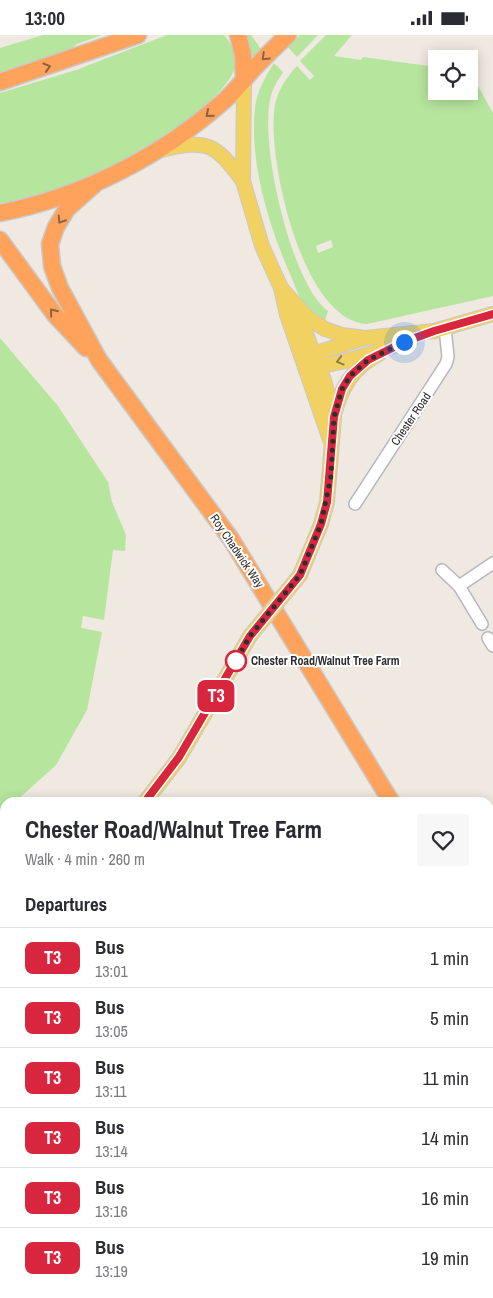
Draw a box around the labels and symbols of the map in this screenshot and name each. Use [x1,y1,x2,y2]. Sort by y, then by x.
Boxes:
one-way arrow [262,51,271,60]
one-way arrow [42,63,50,73]
one-way arrow [205,108,214,117]
one-way arrow [57,215,67,224]
one-way arrow [50,309,59,318]
your location [392,330,417,355]
one-way arrow [337,356,345,366]
street label: Chester Road [387,389,435,449]
street label: Roy Chadwick Way [206,511,268,591]
marker: Chester Road/Walnut Tree Farm [225,650,247,672]
place label: Chester Road/Walnut Tree Farm [251,653,400,669]
line badge: T3 [194,680,238,712]

